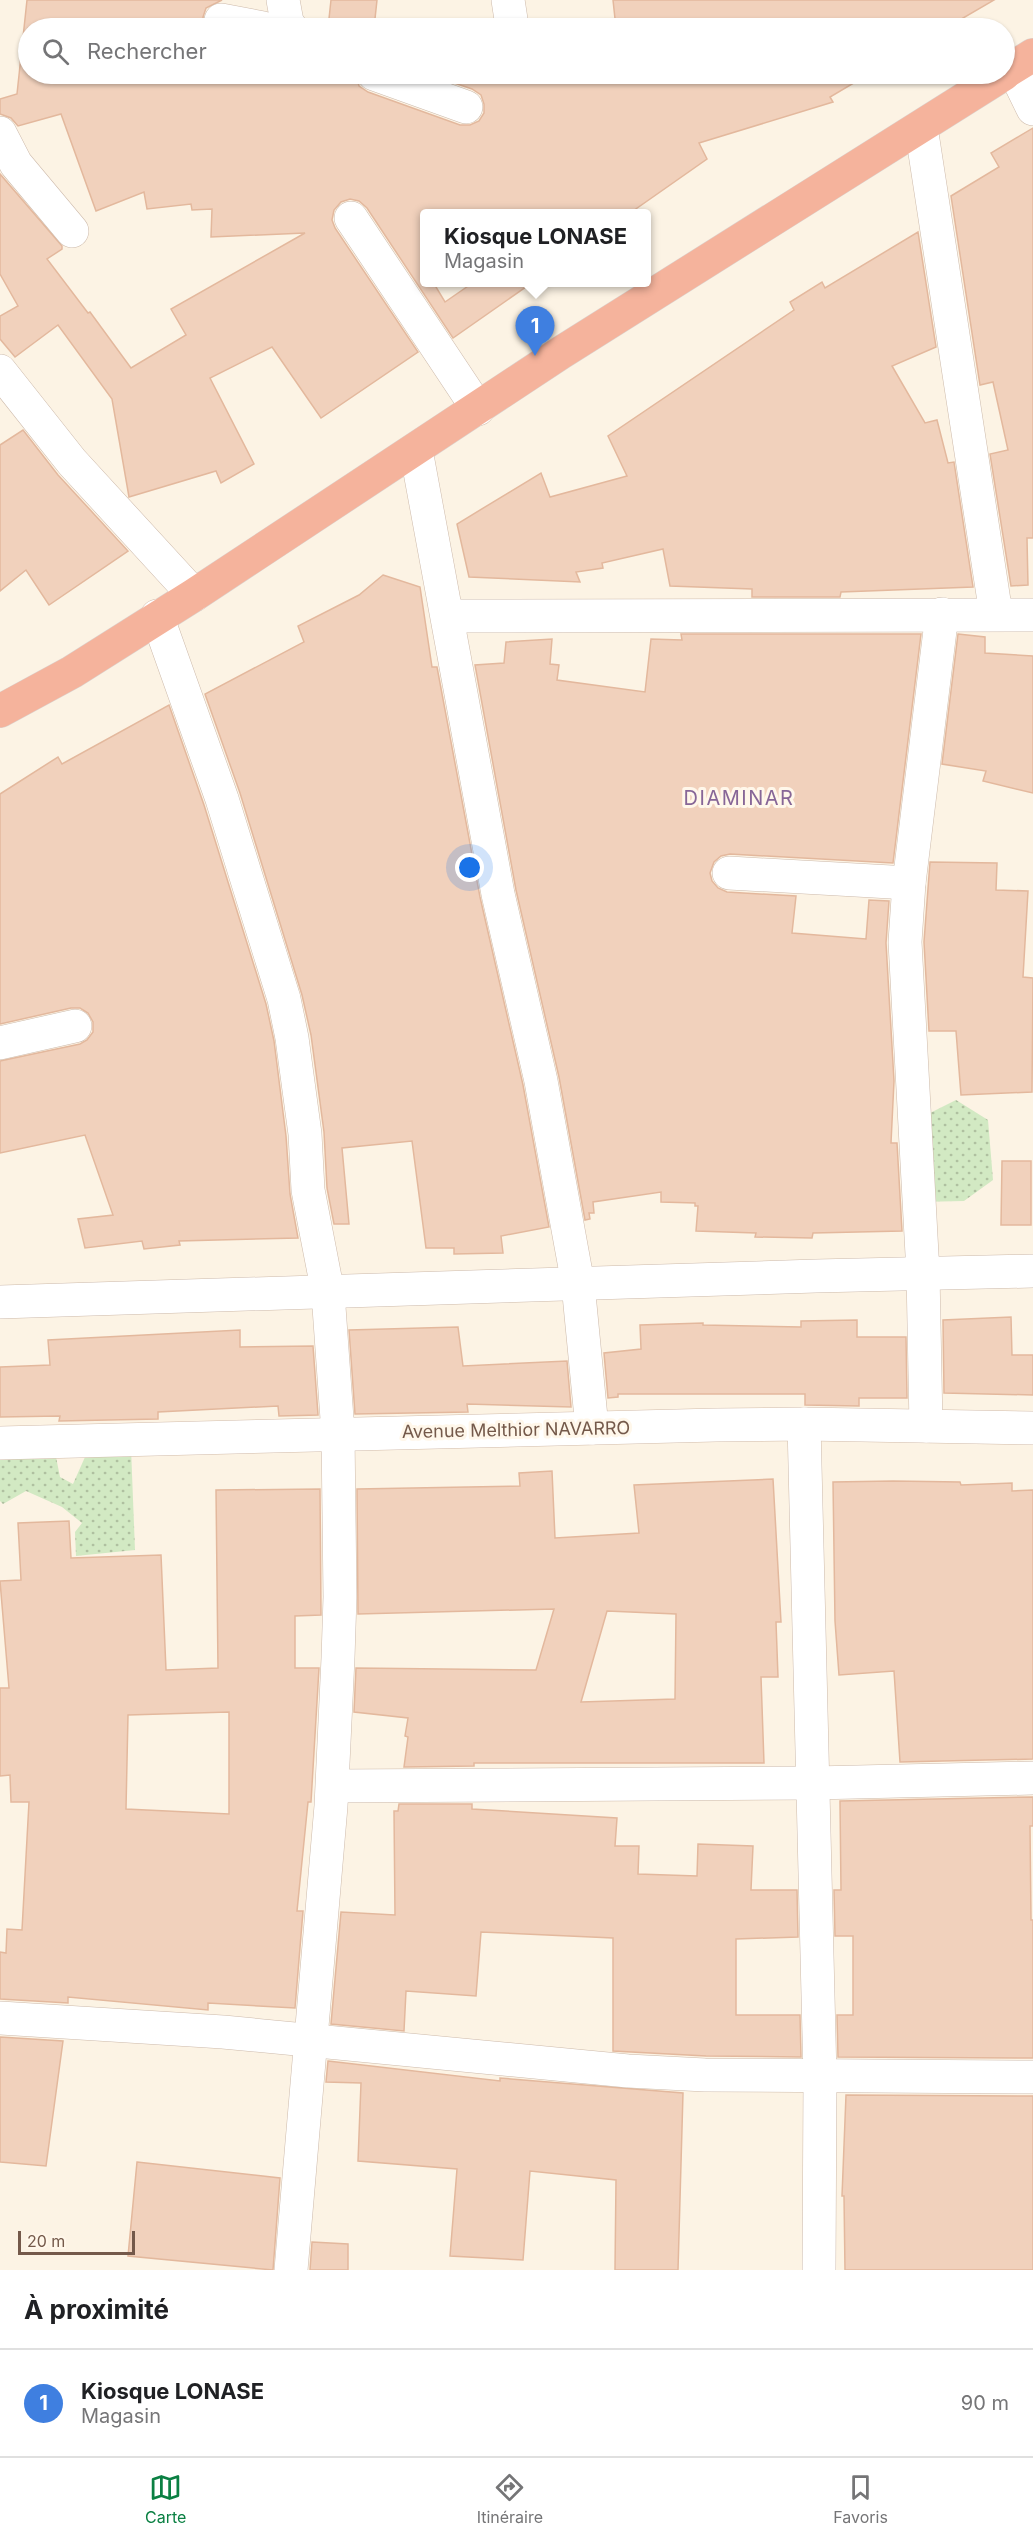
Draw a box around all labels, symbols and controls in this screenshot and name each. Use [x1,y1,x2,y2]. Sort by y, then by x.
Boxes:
search box [18,18,1015,84]
icon: search [39,35,72,68]
text: Rechercher [87,38,207,64]
popup [420,209,651,287]
text: Kiosque LONASE [444,223,627,249]
text: Magasin [444,249,524,273]
pin: 1 [516,306,554,356]
district label: DIAMINAR [684,786,794,810]
your location [455,853,484,882]
street label: Avenue Melthior NAVARRO [402,1417,630,1442]
scale bar [18,2228,135,2256]
text: 20 m [27,2231,65,2251]
text: À proximité [24,2294,169,2325]
text: Kiosque LONASE [81,2378,264,2404]
text: 1 [39,2391,48,2415]
text: 90 m [961,2391,1009,2415]
text: Magasin [81,2404,161,2428]
tab: Carte [145,2471,186,2527]
tab: Itinéraire [477,2471,543,2527]
tab: Favoris [833,2471,888,2527]

